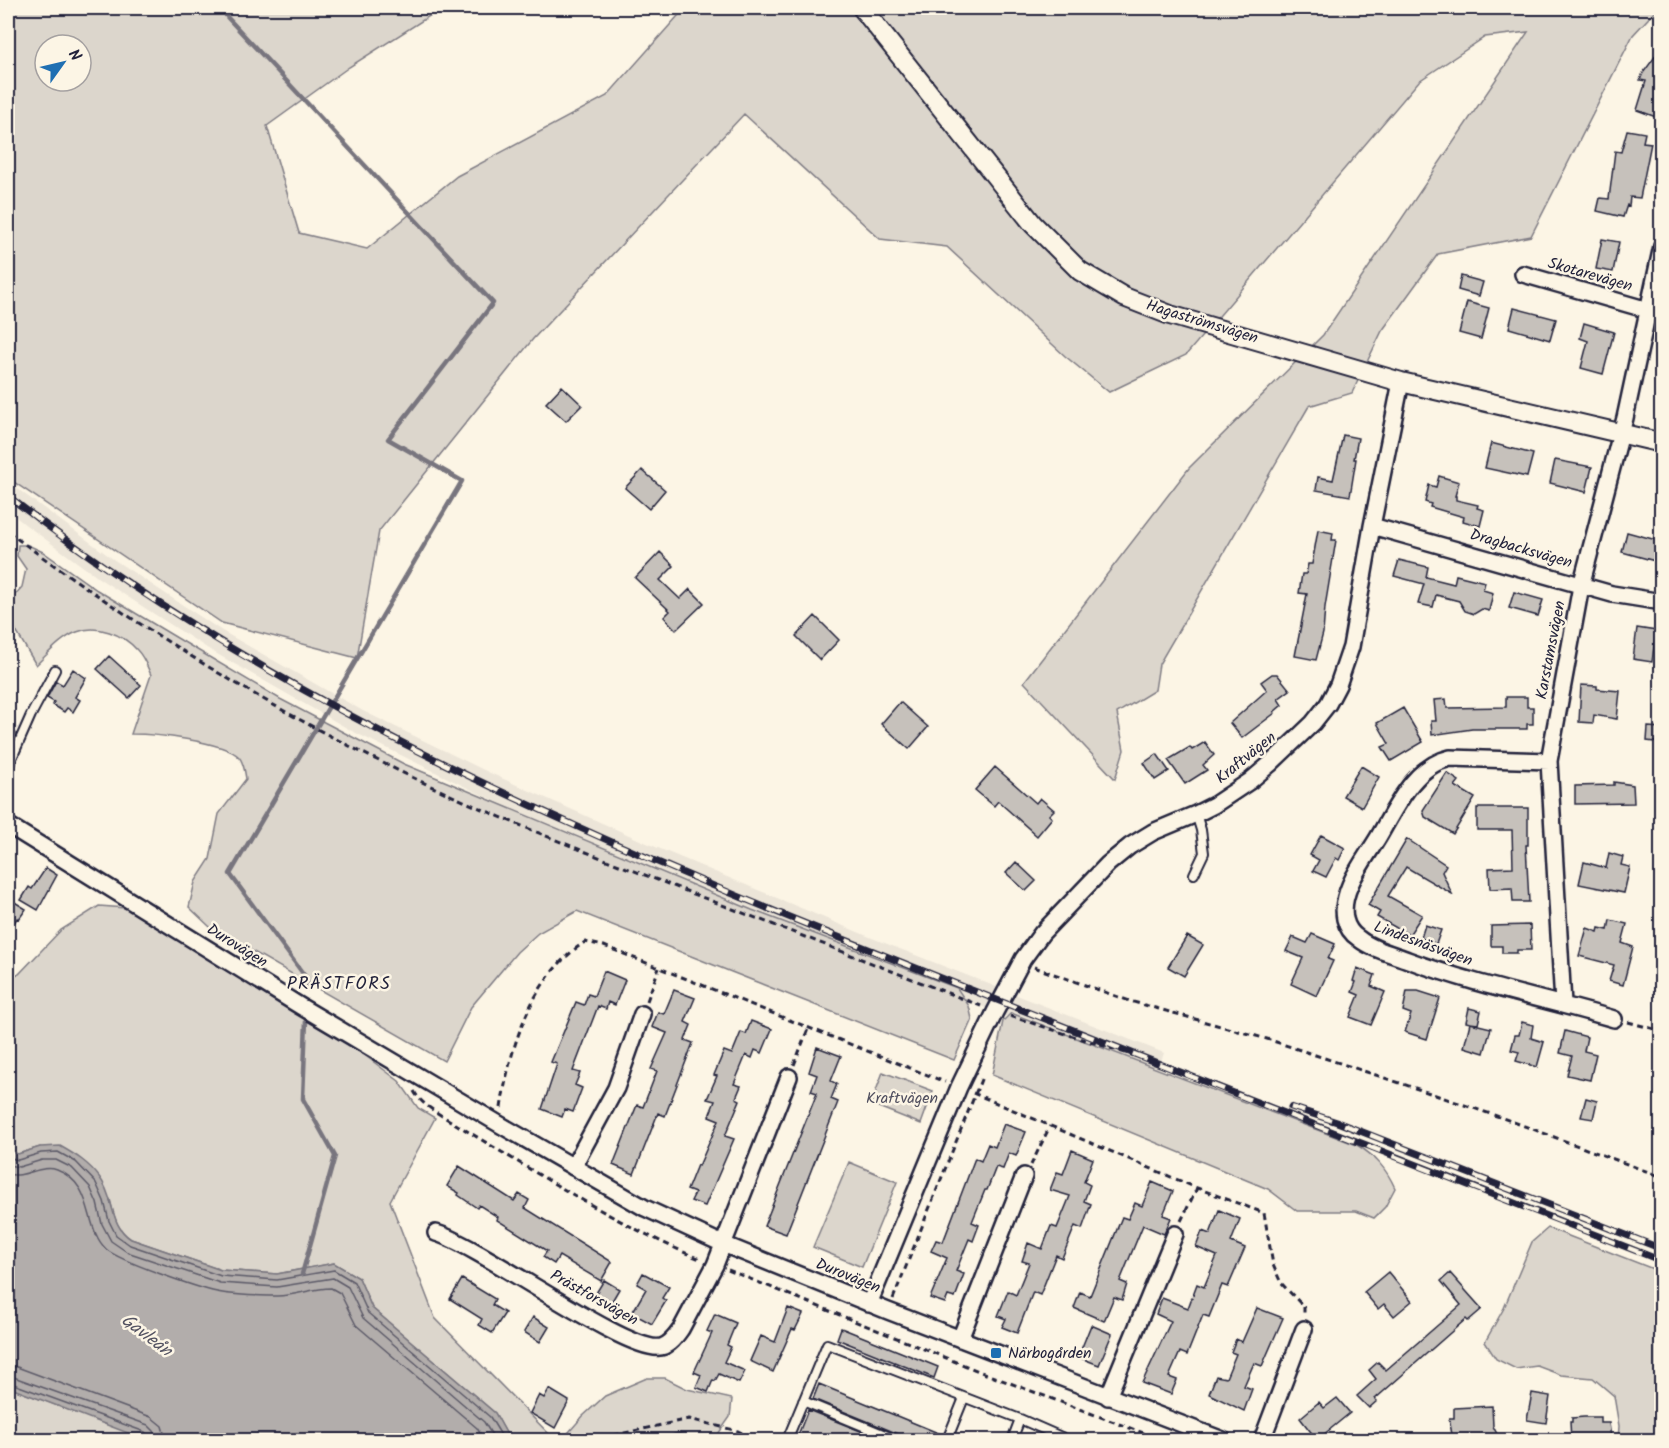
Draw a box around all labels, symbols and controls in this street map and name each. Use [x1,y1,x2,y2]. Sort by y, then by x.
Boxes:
north arrow [33,33,93,93]
text: N [61,44,87,67]
street label: Skotarevägen [1545,251,1635,299]
street label: Hagaströmsvägen [1143,293,1261,351]
street label: Dragbacksvägen [1467,522,1575,576]
street label: Karstamsvägen [1529,599,1573,701]
street label: Kraftvägen [1210,726,1282,790]
street label: Lindesnäsvägen [1370,915,1476,973]
street label: Durovägen [201,917,273,975]
district label: PRÄSTFORS [287,970,391,999]
park label: Kraftvägen [866,1086,938,1111]
street label: Durovägen [812,1252,884,1300]
street label: Prästforsvägen [545,1263,643,1333]
water label: Gavleån [114,1307,179,1366]
place label: Närbogården [1008,1341,1092,1366]
marker: Närbogården [989,1346,1003,1360]

